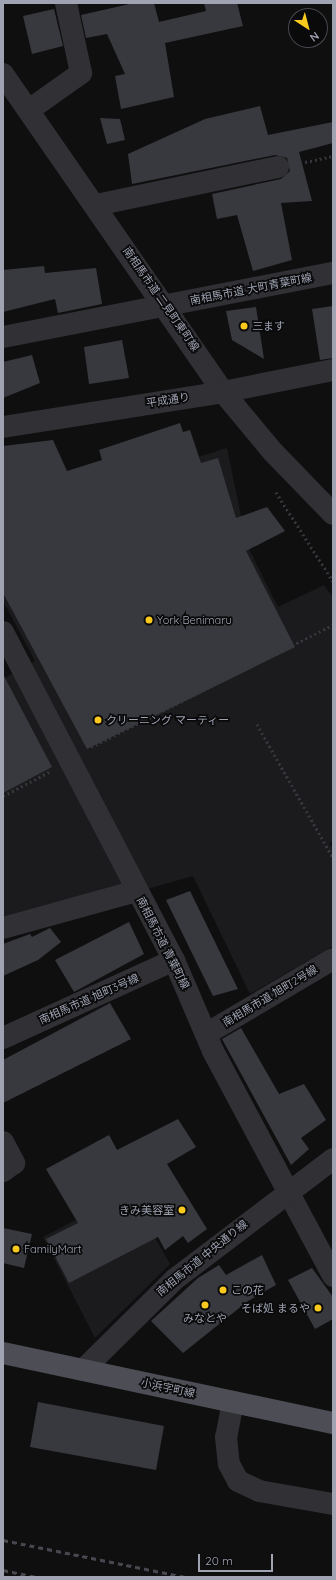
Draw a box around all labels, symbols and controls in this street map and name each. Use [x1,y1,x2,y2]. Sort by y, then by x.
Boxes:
north arrow [288,8,328,48]
text: N [307,29,322,45]
street label: 南相馬市道 二見町東町線 [120,244,202,354]
street label: 南相馬市道 大町青葉町線 [189,271,313,307]
place label: 三ます [252,319,285,333]
marker: 三ます [239,321,249,331]
street label: 平成通り [145,390,191,410]
place label: York Benimaru [157,613,232,627]
marker: York Benimaru [144,615,154,625]
place label: クリーニング マーティー [106,713,230,727]
marker: クリーニング マーティー [93,715,103,725]
street label: 南相馬市道 青葉町線 [134,895,192,991]
street label: 南相馬市道 旭町2号線 [220,963,320,1029]
street label: 南相馬市道 旭町3号線 [37,971,141,1027]
place label: きみ美容室 [119,1203,174,1217]
marker: きみ美容室 [177,1205,187,1215]
street label: 南相馬市道 中央通り線 [154,1217,250,1299]
place label: FamilyMart [24,1242,81,1256]
marker: FamilyMart [11,1244,21,1254]
place label: この花 [231,1283,264,1297]
marker: この花 [218,1285,228,1295]
marker: みなとや [200,1300,210,1310]
place label: そば処 まるや [241,1301,310,1315]
marker: そば処 まるや [313,1303,323,1313]
place label: みなとや [183,1311,227,1325]
street label: 小浜字町線 [140,1376,196,1400]
scale bar [200,1546,275,1572]
text: 20 m [205,1553,233,1568]

